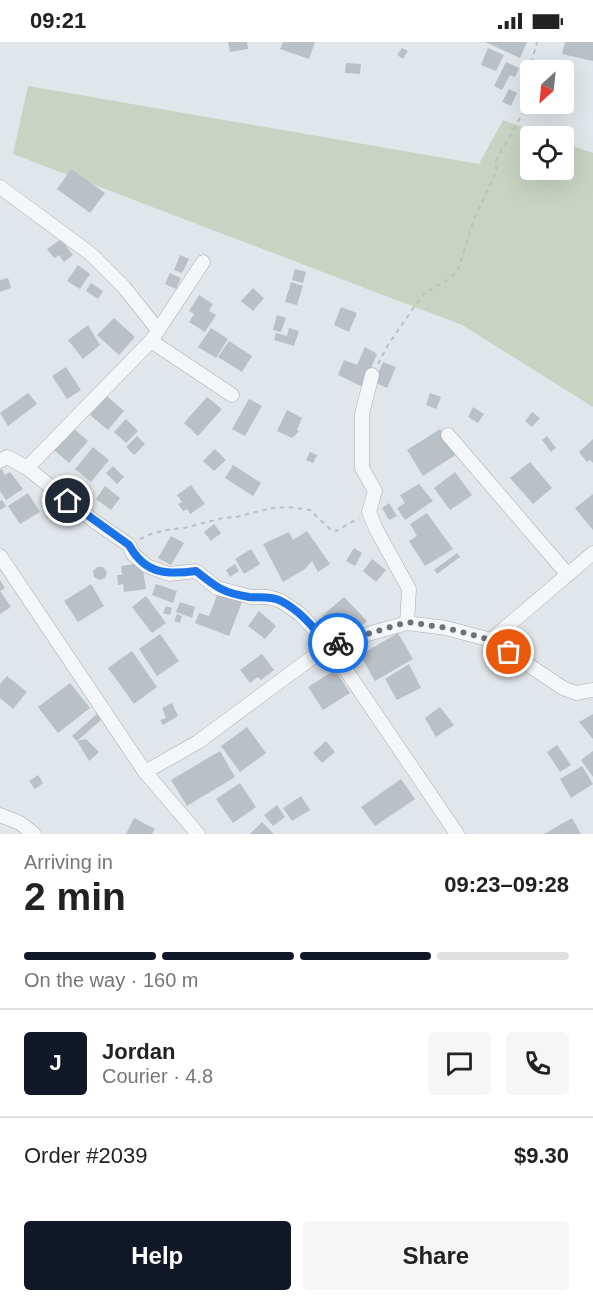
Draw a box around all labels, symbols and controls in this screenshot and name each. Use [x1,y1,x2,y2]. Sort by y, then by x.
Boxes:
text: 09:21 [30,8,86,33]
north arrow [520,60,574,114]
map controls [520,60,574,180]
button: locate [520,126,574,180]
pin [42,475,93,526]
icon: home [51,484,84,517]
courier [308,613,368,673]
pin [483,626,534,677]
icon: bike [322,627,355,660]
icon: bag [492,635,525,668]
text: Arriving in [24,851,113,873]
text: 09:23–09:28 [444,872,569,897]
text: 2 min [24,875,126,918]
text: On the way · 160 m [24,969,199,991]
button: chat [428,1032,491,1095]
button: phone [506,1032,569,1095]
text: Jordan [102,1039,175,1064]
text: J [49,1050,62,1075]
text: Courier · 4.8 [102,1065,213,1087]
text: Order #2039 [24,1143,148,1168]
text: $9.30 [514,1143,569,1168]
button: Help [24,1221,291,1290]
button: Share [303,1221,569,1290]

